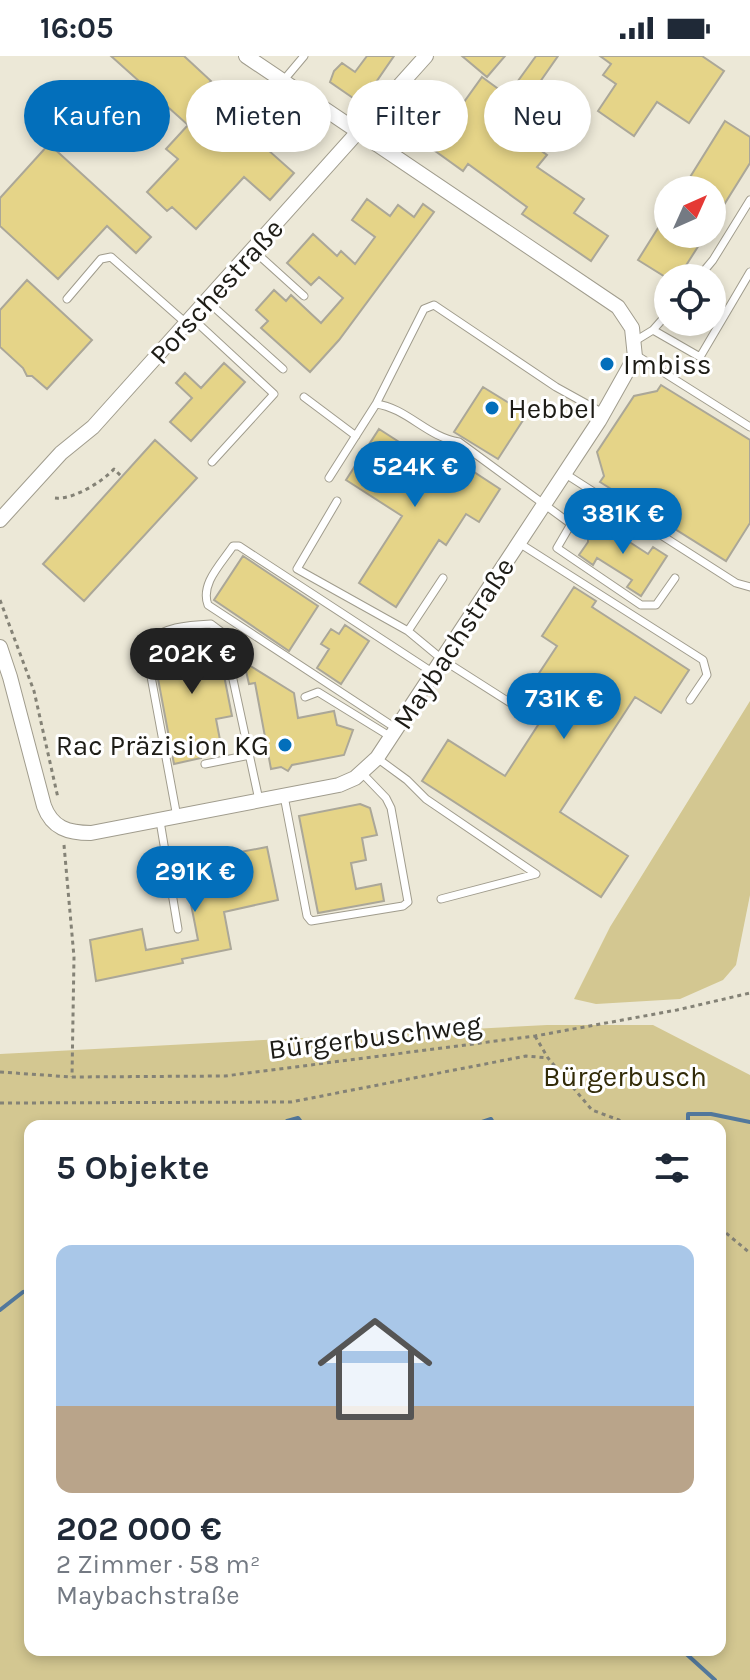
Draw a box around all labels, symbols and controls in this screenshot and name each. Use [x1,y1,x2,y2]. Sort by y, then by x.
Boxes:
text: 16:05 [40,10,113,46]
chip: Kaufen [24,80,170,152]
chip: Mieten [186,80,331,152]
chip: Filter [347,80,468,152]
chip: Neu [484,80,591,152]
north arrow [654,176,726,248]
map controls [654,176,726,336]
street label: Porschestraße [143,212,290,371]
button: locate [654,264,726,336]
place label: Imbiss [623,348,711,381]
marker: Imbiss [598,355,616,373]
place label: Hebbel [508,392,597,425]
marker: Hebbel [483,399,501,417]
pin: 524K € [350,441,480,509]
text: 524K € [372,451,458,482]
pin: 381K € [558,488,688,556]
text: 381K € [582,498,664,529]
street label: Maybachstraße [386,551,521,735]
pin: 202K € [127,628,257,696]
text: 202K € [148,638,236,669]
pin: 731K € [499,673,629,741]
text: 731K € [525,683,603,714]
place label: Rac Präzision KG [56,729,269,762]
marker: Rac Präzision KG [276,736,294,754]
pin: 291K € [130,846,260,914]
text: 291K € [155,856,235,887]
street label: Bürgerbuschweg [267,1007,484,1066]
park label: Bürgerbusch [543,1060,707,1093]
icon: filters [650,1146,694,1190]
text: 5 Objekte [56,1148,209,1188]
icon: home [303,1297,447,1441]
text: 202 000 € [56,1509,222,1549]
text: 2 Zimmer · 58 m² [56,1549,260,1580]
text: Maybachstraße [56,1580,240,1611]

